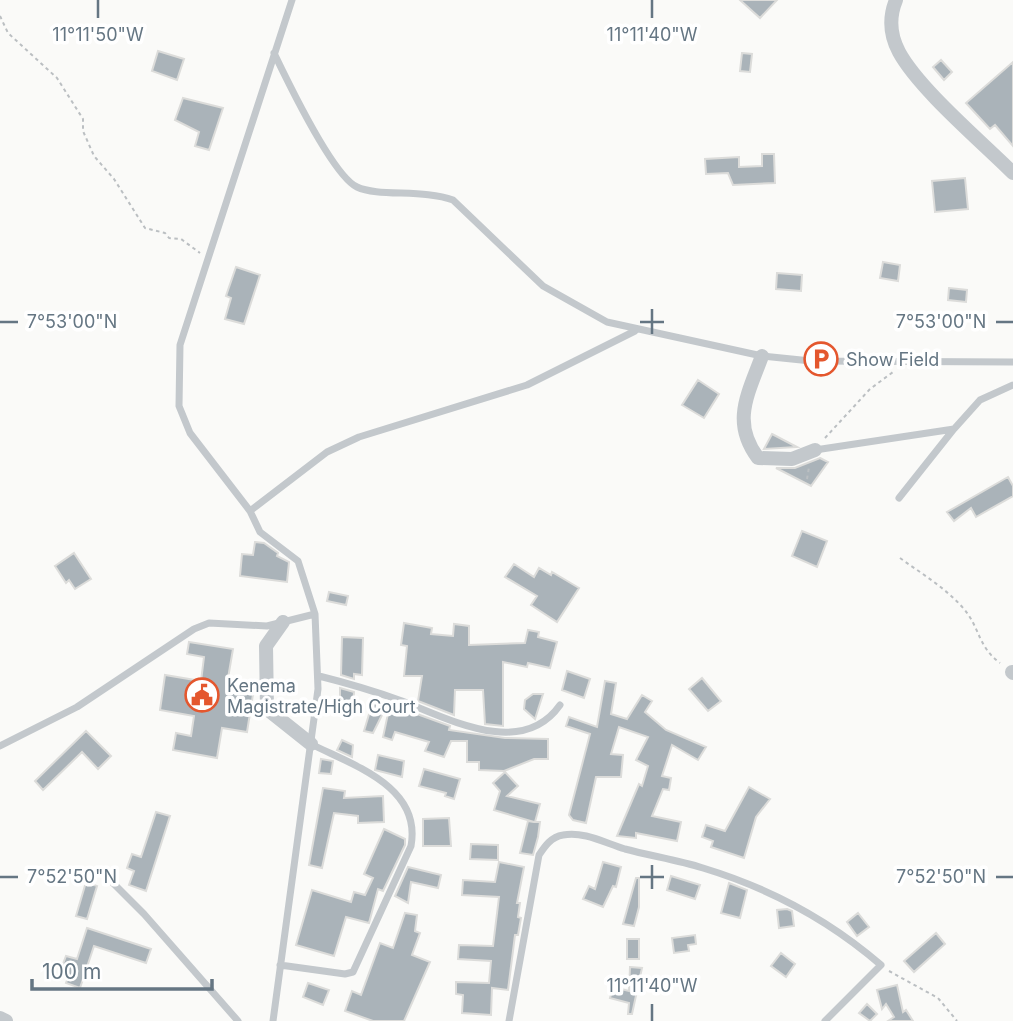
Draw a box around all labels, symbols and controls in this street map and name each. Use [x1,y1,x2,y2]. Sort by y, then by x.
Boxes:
text: 11°11'50"W [52,24,144,45]
text: 11°11'40"W [607,24,698,45]
text: 7°53'00"N [27,311,117,332]
text: 7°53'00"N [896,311,986,332]
parking icon: Show Field [802,340,840,378]
place label: Show Field [846,349,939,370]
place label: Kenema Magistrate/High Court [227,675,416,717]
public building icon: Kenema Magistrate/High Court [183,676,221,714]
text: 7°52'50"N [27,866,117,887]
text: 7°52'50"N [896,866,986,887]
scale bar [32,948,212,992]
text: 100 m [42,959,101,984]
text: 11°11'40"W [607,975,698,996]

